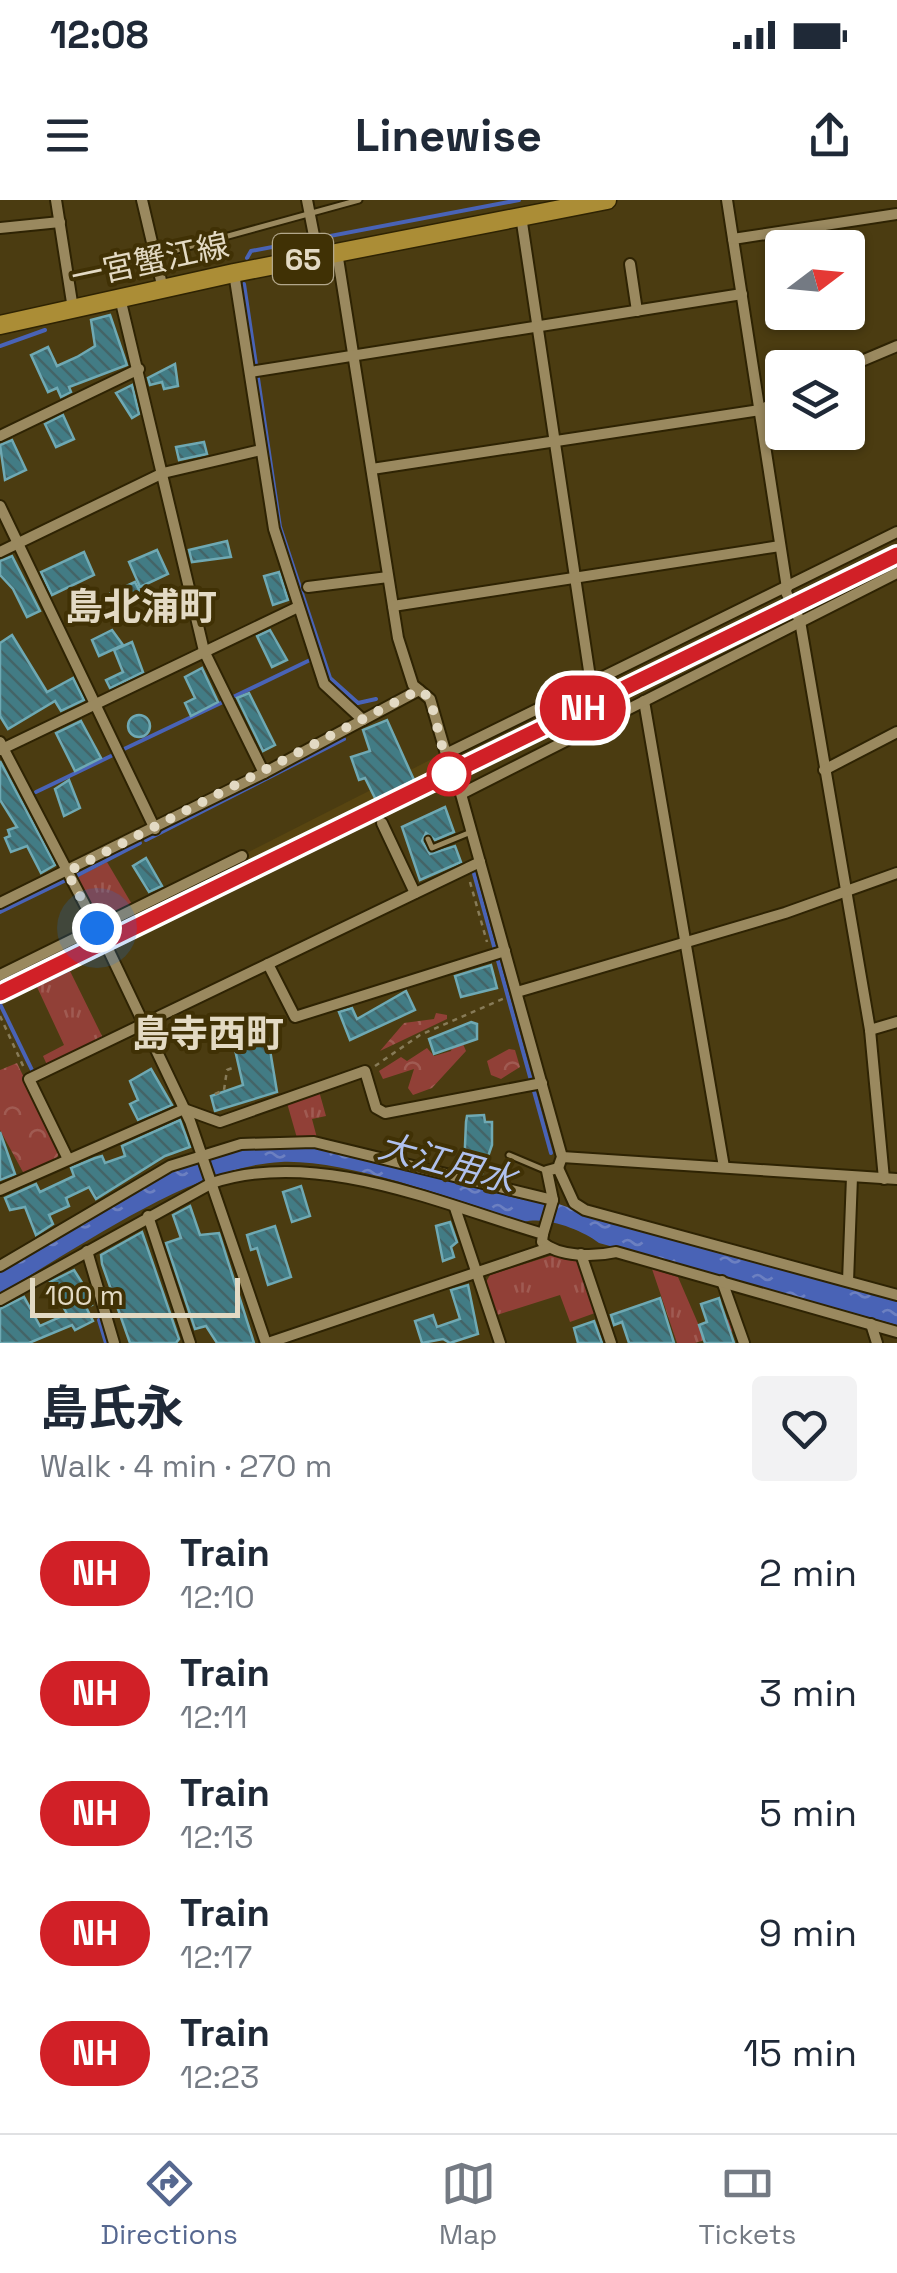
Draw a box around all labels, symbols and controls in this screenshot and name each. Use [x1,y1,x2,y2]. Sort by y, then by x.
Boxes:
text: 12:08 [50,11,149,59]
text: Linewise [355,107,542,164]
icon: menu [40,108,95,163]
icon: share [802,108,857,163]
street label: 一宮蟹江線 [68,225,232,297]
north arrow [765,230,865,330]
map controls [765,230,865,450]
road number: 65 [273,234,333,284]
button: layers [765,350,865,450]
district label: 島北浦町 [65,583,217,631]
line badge: NH [538,676,628,740]
text: NH [560,686,606,730]
unlabelled marker [428,753,470,795]
your location [72,903,122,953]
district label: 島寺西町 [132,1010,284,1058]
water label: 大江用水 [374,1124,524,1203]
scale bar [30,1273,240,1318]
text: 100 m [45,1277,124,1313]
button: heart [752,1376,857,1481]
text: 島氏永 [40,1378,184,1439]
text: Walk · 4 min · 270 m [40,1446,332,1486]
text: Train [180,1529,270,1577]
text: 2 min [759,1549,857,1597]
text: NH [72,1551,118,1595]
text: 12:10 [180,1577,255,1617]
text: Train [180,1649,270,1697]
text: 3 min [759,1669,857,1717]
text: NH [72,1671,118,1715]
text: 12:11 [180,1697,248,1737]
text: Train [180,1769,270,1817]
text: 5 min [759,1789,857,1837]
text: NH [72,1791,118,1835]
text: 12:13 [180,1817,253,1857]
text: Train [180,1889,270,1937]
text: 9 min [759,1909,857,1957]
text: NH [72,1911,118,1955]
text: 12:17 [180,1937,252,1977]
text: Train [180,2009,270,2057]
text: 15 min [743,2029,857,2077]
text: NH [72,2031,118,2075]
text: 12:23 [180,2057,259,2097]
tab: Directions [101,2156,238,2252]
tab: Map [439,2156,497,2252]
tab: Tickets [699,2156,796,2252]

